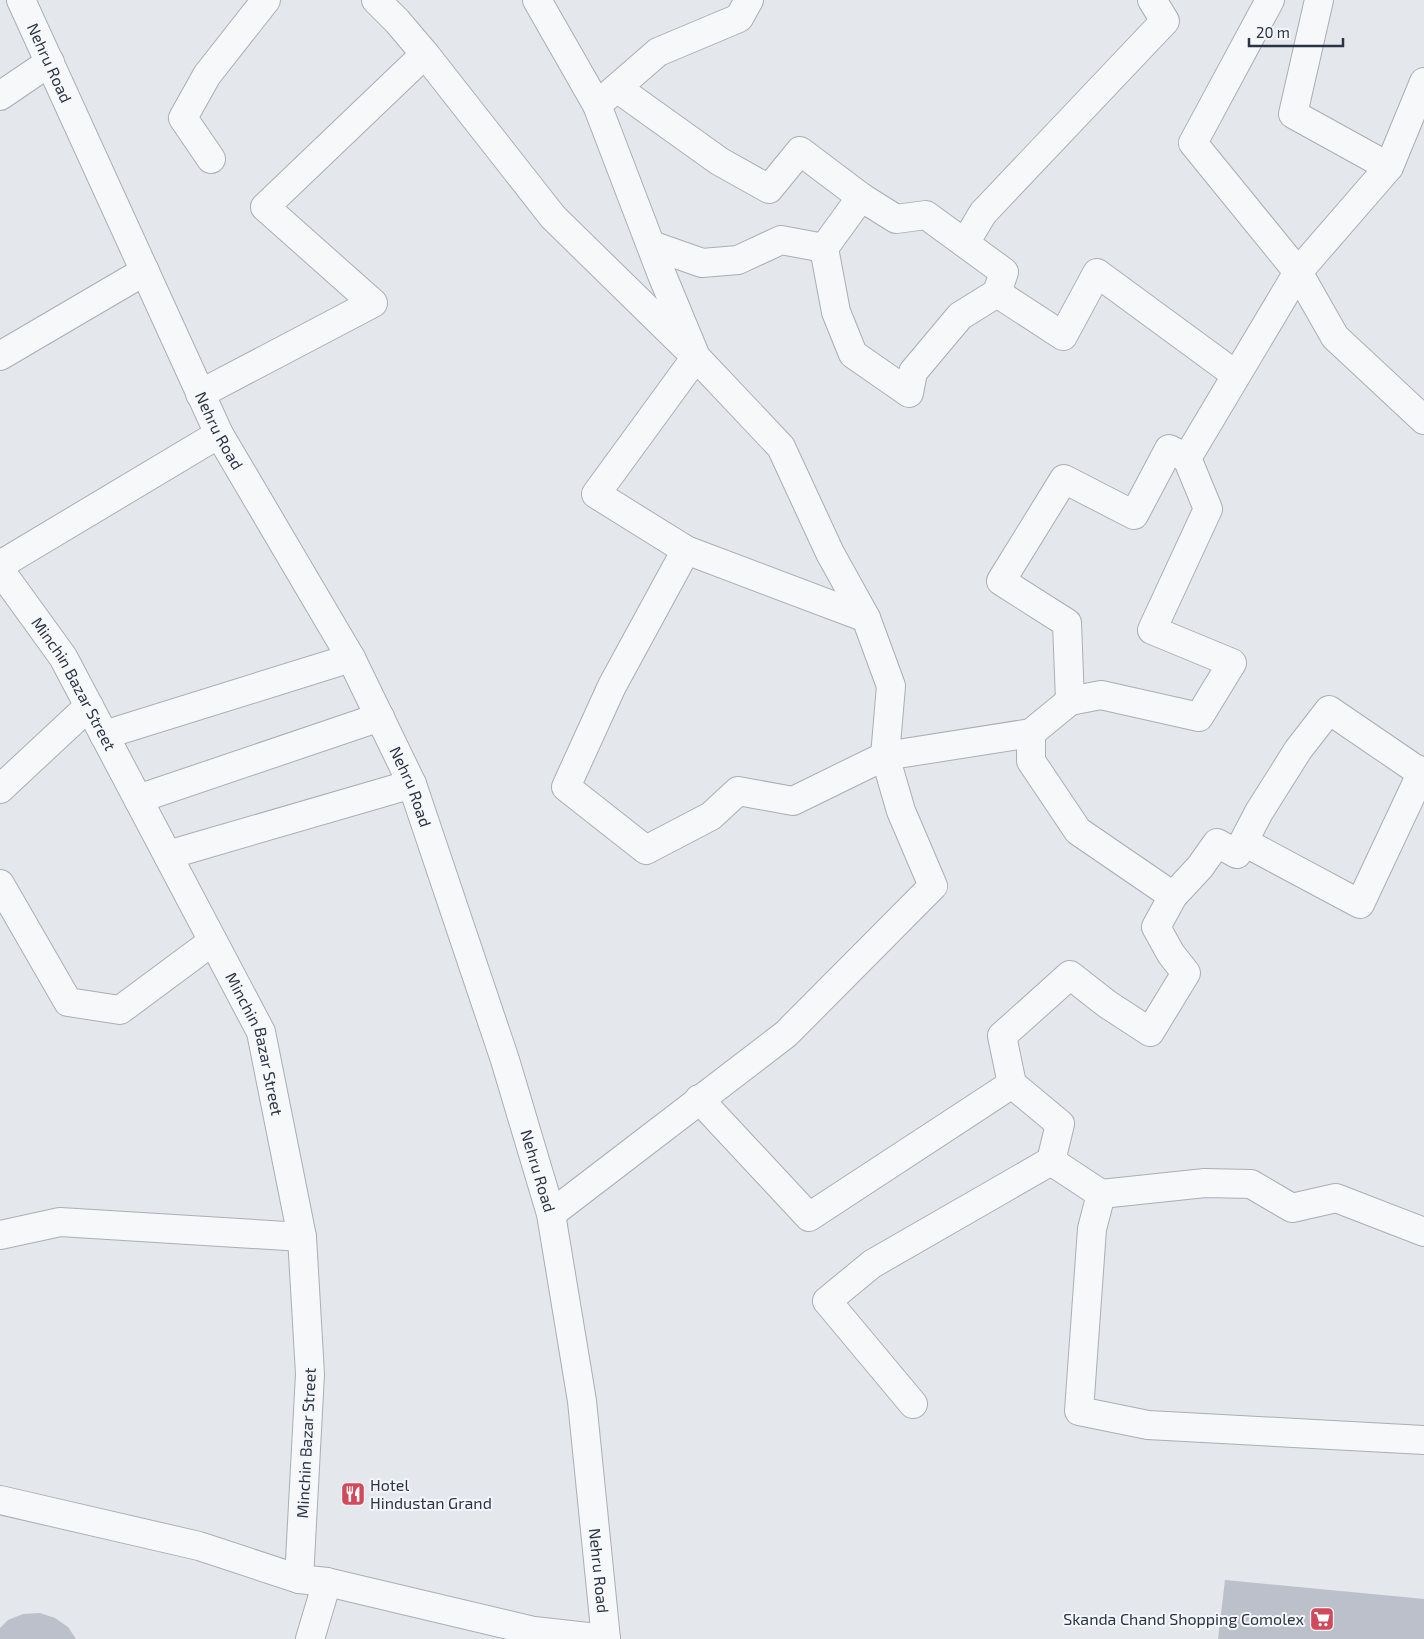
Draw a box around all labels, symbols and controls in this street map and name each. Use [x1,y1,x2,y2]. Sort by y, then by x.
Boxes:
scale bar [1249,15,1343,47]
street label: Nehru Road [24,20,76,105]
text: 20 m [1256,23,1290,41]
street label: Nehru Road [192,388,248,473]
street label: Minchin Bazar Street [28,613,120,753]
street label: Nehru Road [386,743,436,829]
street label: Minchin Bazar Street [222,969,287,1117]
street label: Nehru Road [517,1127,560,1214]
street label: Minchin Bazar Street [292,1367,319,1519]
place label: Hotel Hindustan Grand [370,1475,492,1512]
restaurant icon: Hotel Hindustan Grand [340,1481,366,1507]
street label: Nehru Road [586,1527,613,1614]
supermarket icon: Skanda Chand Shopping Comolex [1309,1606,1335,1632]
place label: Skanda Chand Shopping Comolex [1063,1609,1305,1628]

